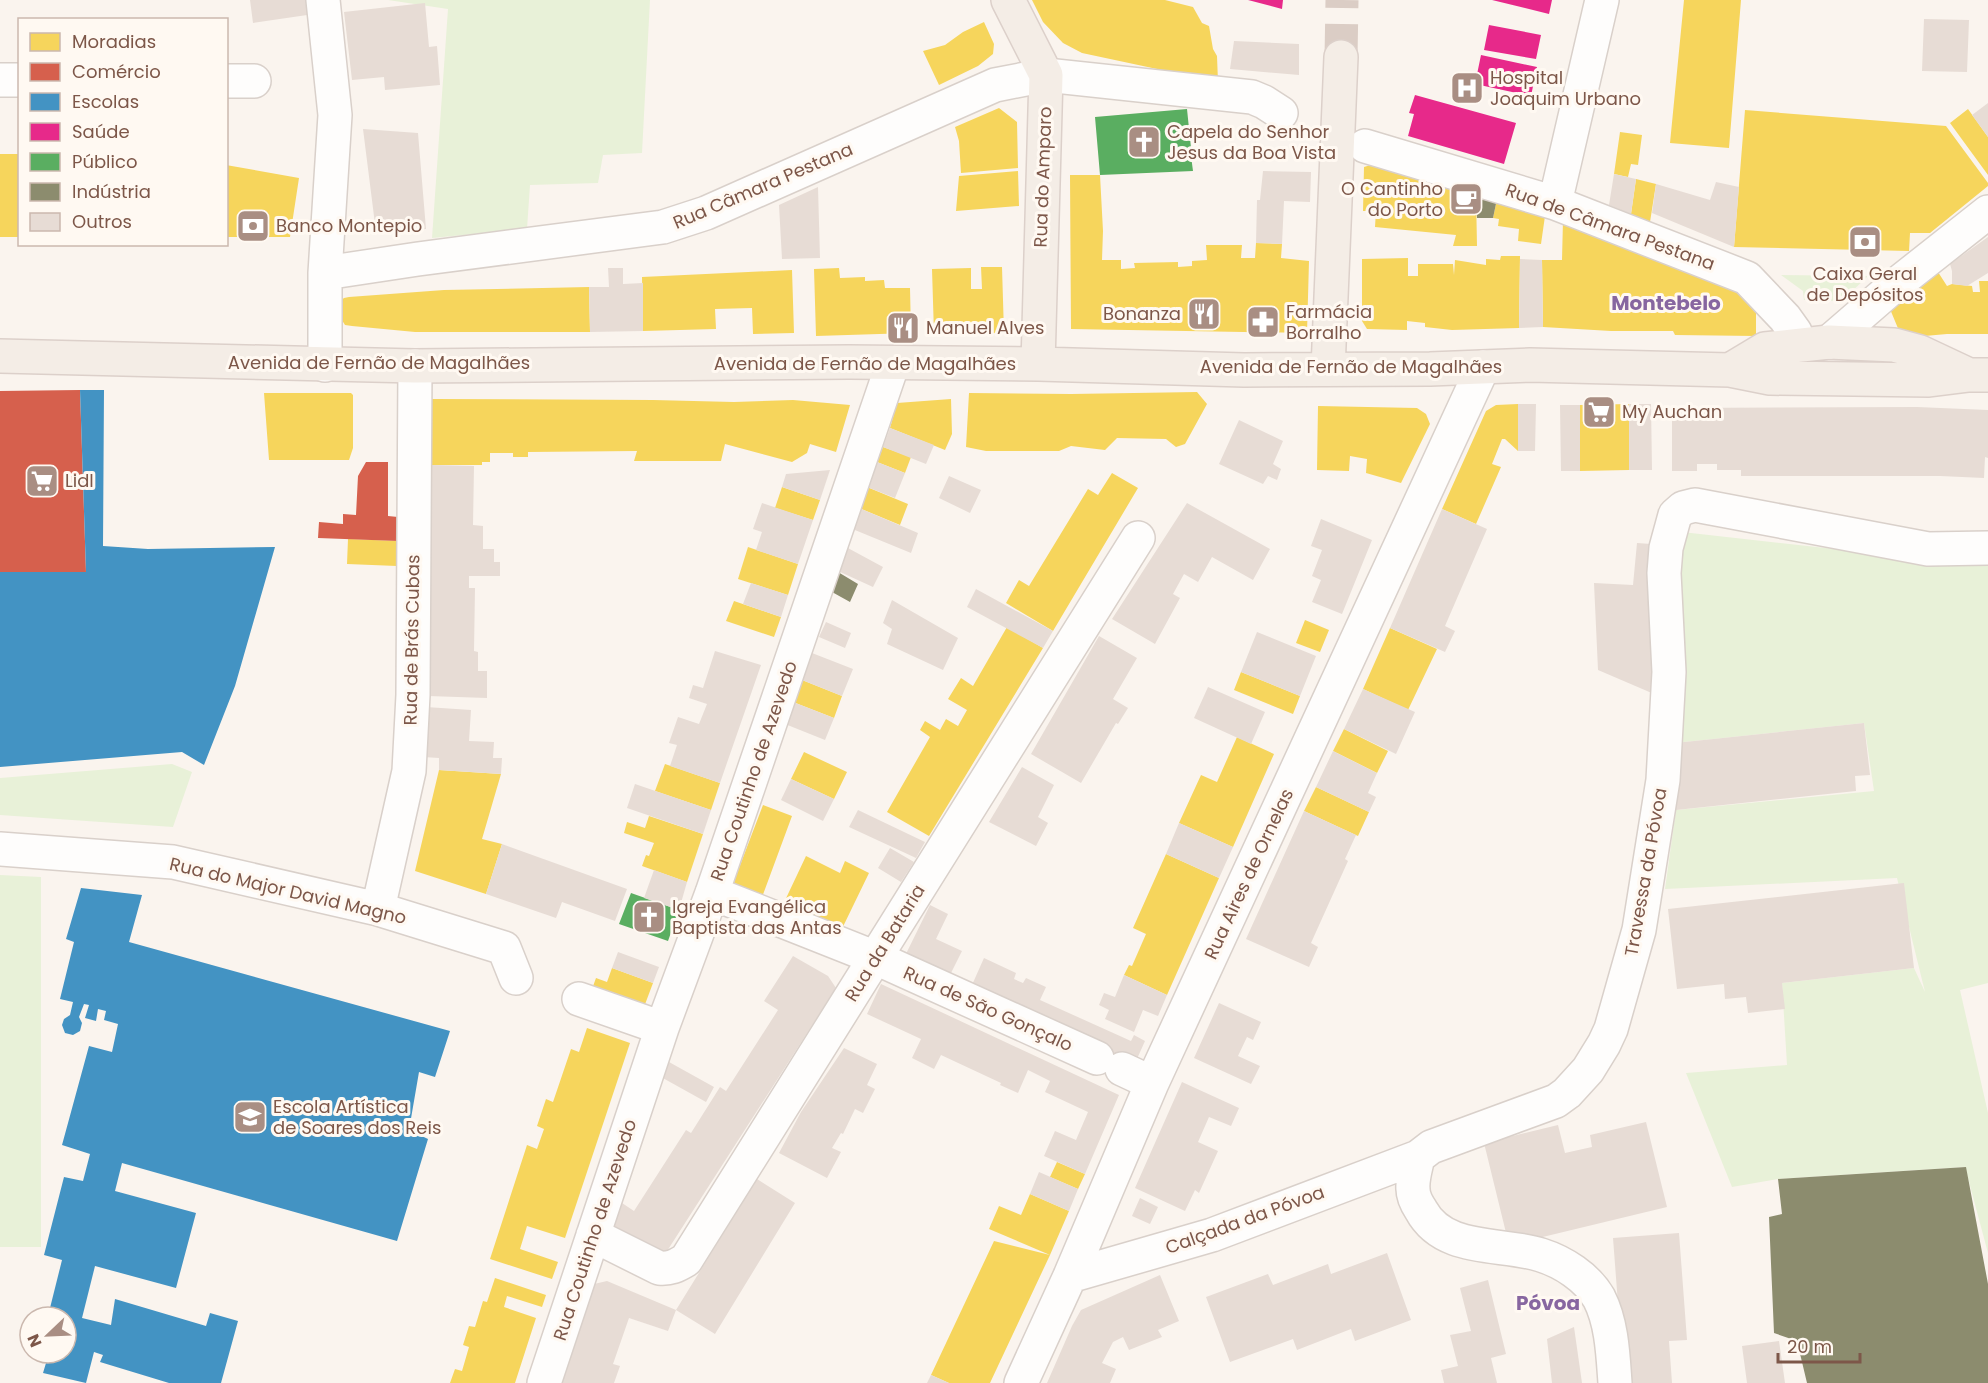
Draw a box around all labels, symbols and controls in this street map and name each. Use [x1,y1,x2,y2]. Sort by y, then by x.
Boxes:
legend [18,18,228,246]
text: Moradias [72,29,156,54]
text: Comércio [72,59,161,84]
place label: Hospital Joaquim Urbano [1490,65,1641,111]
hospital icon: Hospital Joaquim Urbano [1449,70,1485,106]
text: Escolas [72,89,139,114]
street label: Rua do Amparo [1028,106,1057,248]
text: Saúde [72,119,130,144]
place label: Capela do Senhor Jesus da Boa Vista [1167,119,1336,165]
church icon: Capela do Senhor Jesus da Boa Vista [1126,124,1162,160]
street label: Rua Câmara Pestana [669,136,857,235]
text: Público [72,149,137,174]
place label: O Cantinho do Porto [1341,176,1443,222]
street label: Rua de Câmara Pestana [1502,177,1718,276]
text: Indústria [72,179,151,204]
cafe icon: O Cantinho do Porto [1448,181,1484,217]
bank icon: Banco Montepio [235,208,271,244]
text: Outros [72,209,132,234]
place label: Banco Montepio [276,213,422,238]
bank icon: Caixa Geral de Depósitos [1847,224,1883,260]
place label: Caixa Geral de Depósitos [1807,261,1924,307]
district label: Montebelo [1611,289,1721,317]
restaurant icon: Bonanza [1186,296,1222,332]
place label: Farmácia Borralho [1286,299,1372,345]
place label: Bonanza [1103,301,1181,326]
pharmacy icon: Farmácia Borralho [1245,304,1281,340]
restaurant icon: Manuel Alves [885,310,921,346]
place label: Manuel Alves [926,315,1044,340]
street label: Avenida de Fernão de Magalhães [228,350,530,375]
street label: Avenida de Fernão de Magalhães [714,351,1016,376]
street label: Avenida de Fernão de Magalhães [1200,354,1502,379]
supermarket icon: My Auchan [1581,394,1617,430]
place label: My Auchan [1622,399,1722,424]
supermarket icon: Lidl [24,463,60,499]
place label: Lidl [65,468,94,493]
street label: Rua de Brás Cubas [398,554,425,726]
street label: Rua Coutinho de Azevedo [704,657,803,884]
street label: Rua Aires de Ornelas [1198,784,1299,963]
street label: Travessa da Póvoa [1618,786,1673,958]
street label: Rua do Major David Magno [167,851,409,930]
street label: Rua da Bataria [839,879,931,1006]
place label: Igreja Evangélica Baptista das Antas [672,894,842,940]
church icon: Igreja Evangélica Baptista das Antas [631,899,667,935]
street label: Rua de São Gonçalo [900,960,1077,1057]
place label: Escola Artística de Soares dos Reis [273,1094,441,1140]
school or university icon: Escola Artística de Soares dos Reis [232,1099,268,1135]
street label: Rua Coutinho de Azevedo [547,1116,642,1344]
street label: Calçada da Póvoa [1162,1179,1328,1260]
district label: Póvoa [1516,1289,1580,1317]
north arrow [18,1305,78,1365]
scale bar [1778,1326,1860,1364]
text: N [22,1331,48,1351]
text: 20 m [1787,1334,1832,1359]

